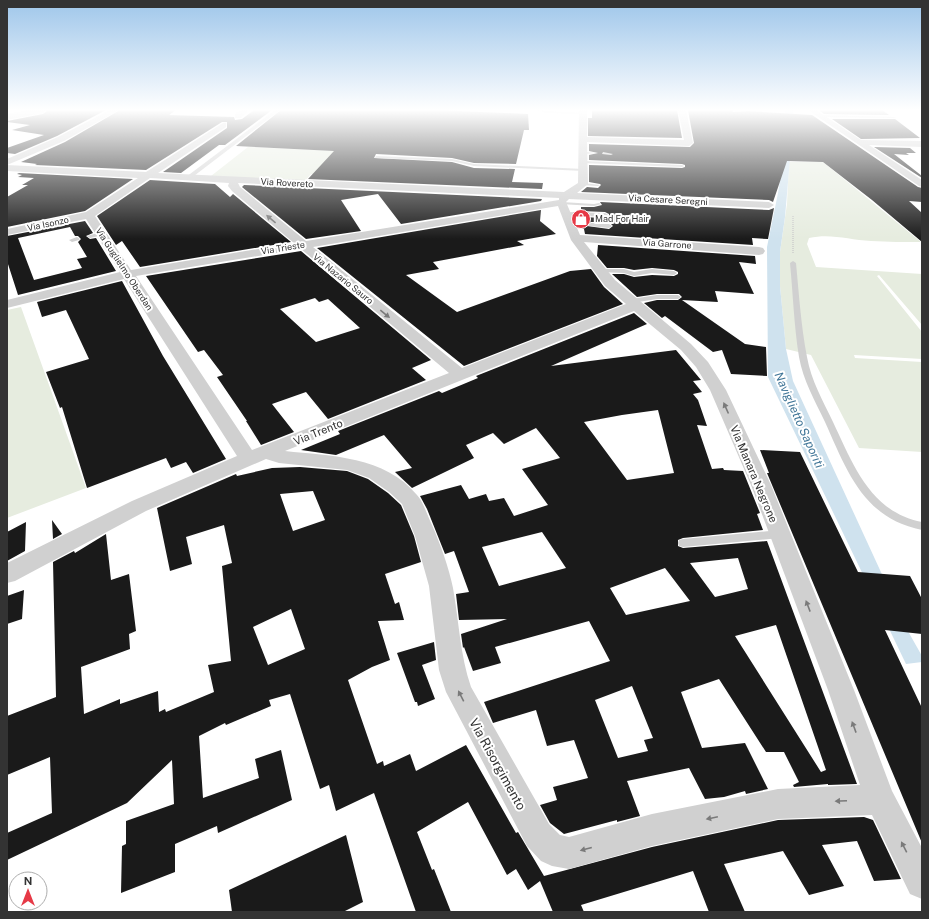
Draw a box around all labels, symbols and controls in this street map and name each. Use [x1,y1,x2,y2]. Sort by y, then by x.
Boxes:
street label: Via Rovereto [260,176,314,189]
street label: Via Cesare Seregni [628,192,708,207]
shop icon: Mad For Hair [570,208,592,230]
place label: Mad For Hair [595,213,650,224]
street label: Via Isonzo [26,214,70,233]
one-way arrow [266,215,277,224]
street label: Via Guglielmo Oberdan [94,225,155,312]
street label: Via Garrone [642,236,692,251]
street label: Via Trieste [260,239,306,256]
street label: Via Nazario Sauro [311,251,376,306]
one-way arrow [380,309,391,318]
water label: Naviglietto Saporiti [772,370,826,470]
one-way arrow [723,403,729,414]
street label: Via Trento [292,417,344,447]
street label: Via Manara Negrone [728,424,780,524]
one-way arrow [804,599,810,611]
one-way arrow [458,690,465,702]
street label: Via Risorgimento [466,716,529,813]
one-way arrow [851,721,857,733]
one-way arrow [835,797,847,804]
one-way arrow [706,815,718,821]
one-way arrow [901,841,907,853]
one-way arrow [580,846,592,852]
north arrow [8,871,48,911]
text: N [24,875,32,887]

